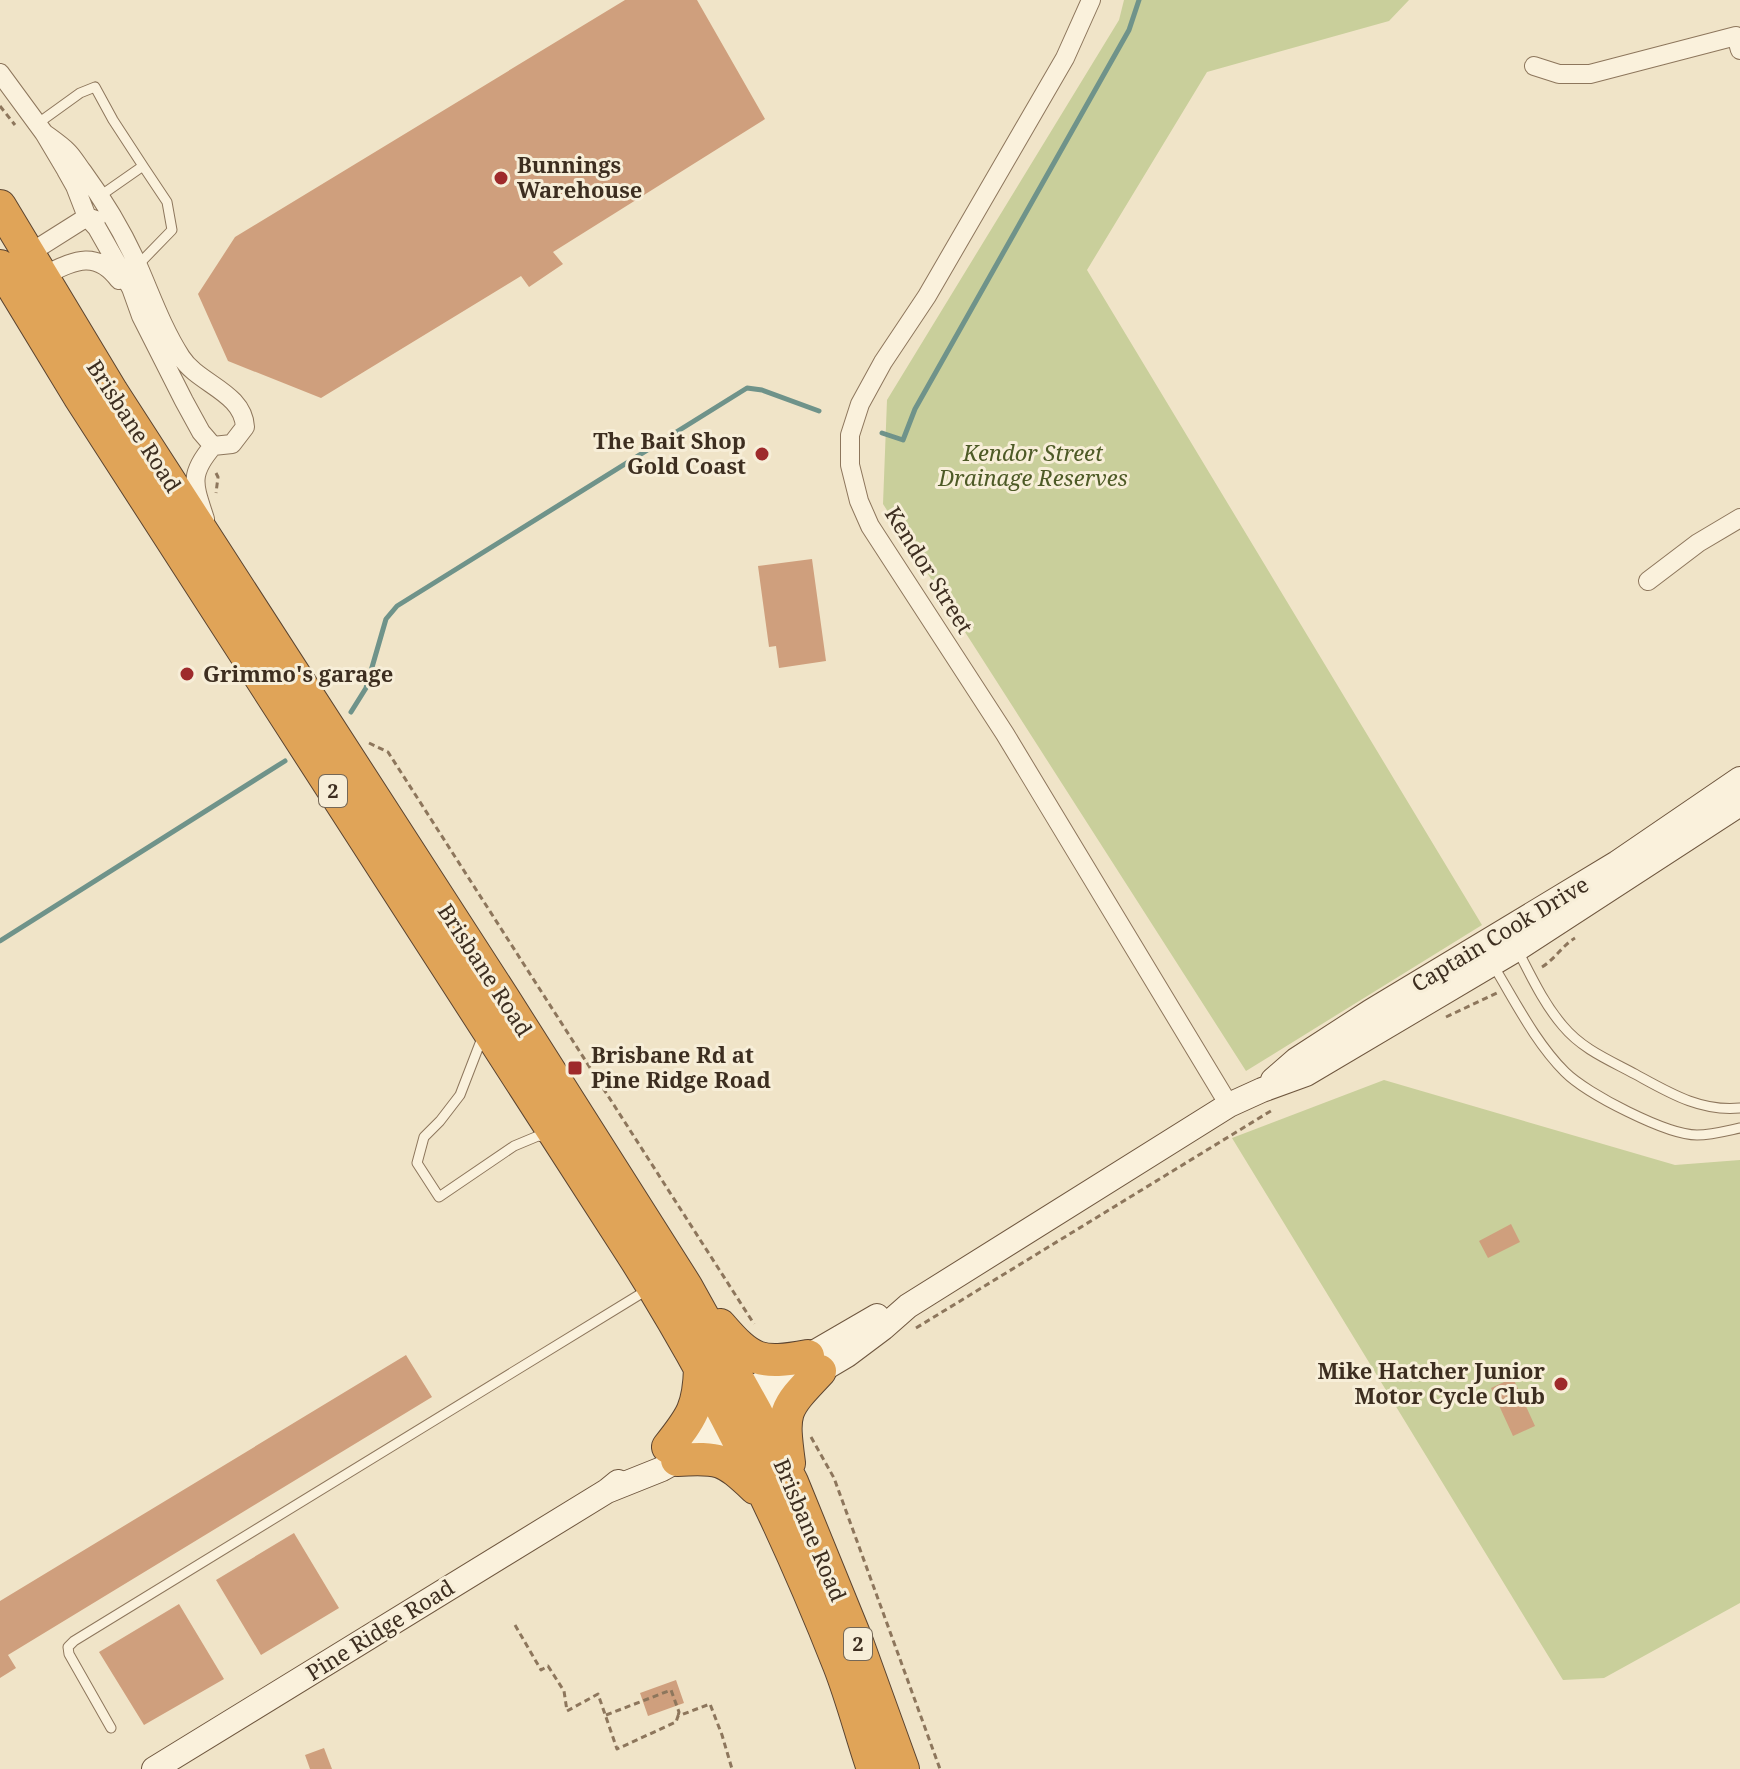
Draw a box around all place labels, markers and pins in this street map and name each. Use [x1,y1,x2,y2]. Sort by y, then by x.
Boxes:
place label: Bunnings Warehouse [517,149,642,204]
marker: Bunnings Warehouse [492,169,510,187]
place label: The Bait Shop Gold Coast [593,425,746,480]
marker: The Bait Shop Gold Coast [753,445,771,463]
place label: Grimmo's garage [203,658,393,688]
marker: Grimmo's garage [178,665,196,683]
place label: Brisbane Rd at Pine Ridge Road [591,1039,771,1094]
marker: Brisbane Rd at Pine Ridge Road [566,1059,584,1077]
place label: Mike Hatcher Junior Motor Cycle Club [1317,1355,1545,1410]
marker: Mike Hatcher Junior Motor Cycle Club [1552,1375,1570,1393]

